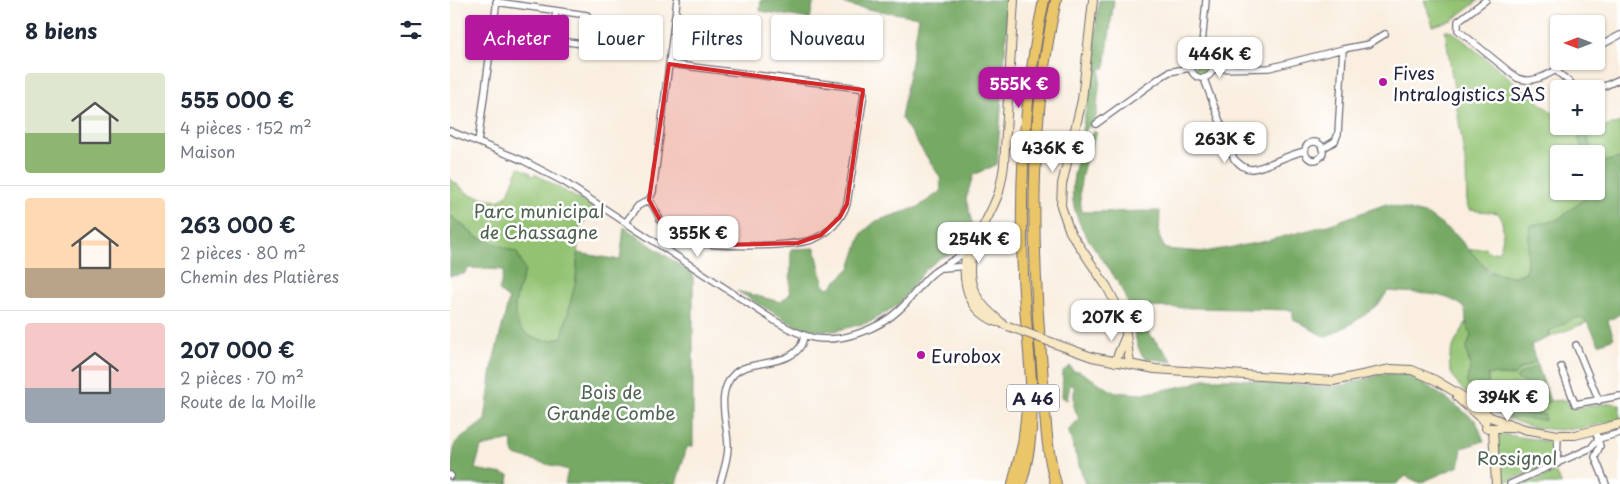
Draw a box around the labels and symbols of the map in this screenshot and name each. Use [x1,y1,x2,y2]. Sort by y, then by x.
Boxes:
north arrow [1550,15,1605,70]
pin: 446K € [1179,36,1261,79]
place label: Fives Intralogistics SAS [1393,59,1545,107]
pin: 555K € [978,66,1060,109]
marker: Fives Intralogistics SAS [1377,76,1389,88]
pin: 263K € [1184,121,1266,164]
pin: 436K € [1012,130,1094,173]
park label: Parc municipal de Chassagne [473,197,605,245]
pin: 355K € [657,216,739,258]
pin: 254K € [938,222,1020,264]
pin: 207K € [1071,300,1153,342]
place label: Eurobox [931,342,1001,369]
marker: Eurobox [915,349,927,361]
park label: Bois de Grande Combe [546,378,676,426]
pin: 394K € [1467,380,1549,422]
road number: A 46 [1007,384,1059,412]
park label: Rossignol [1477,444,1557,471]

